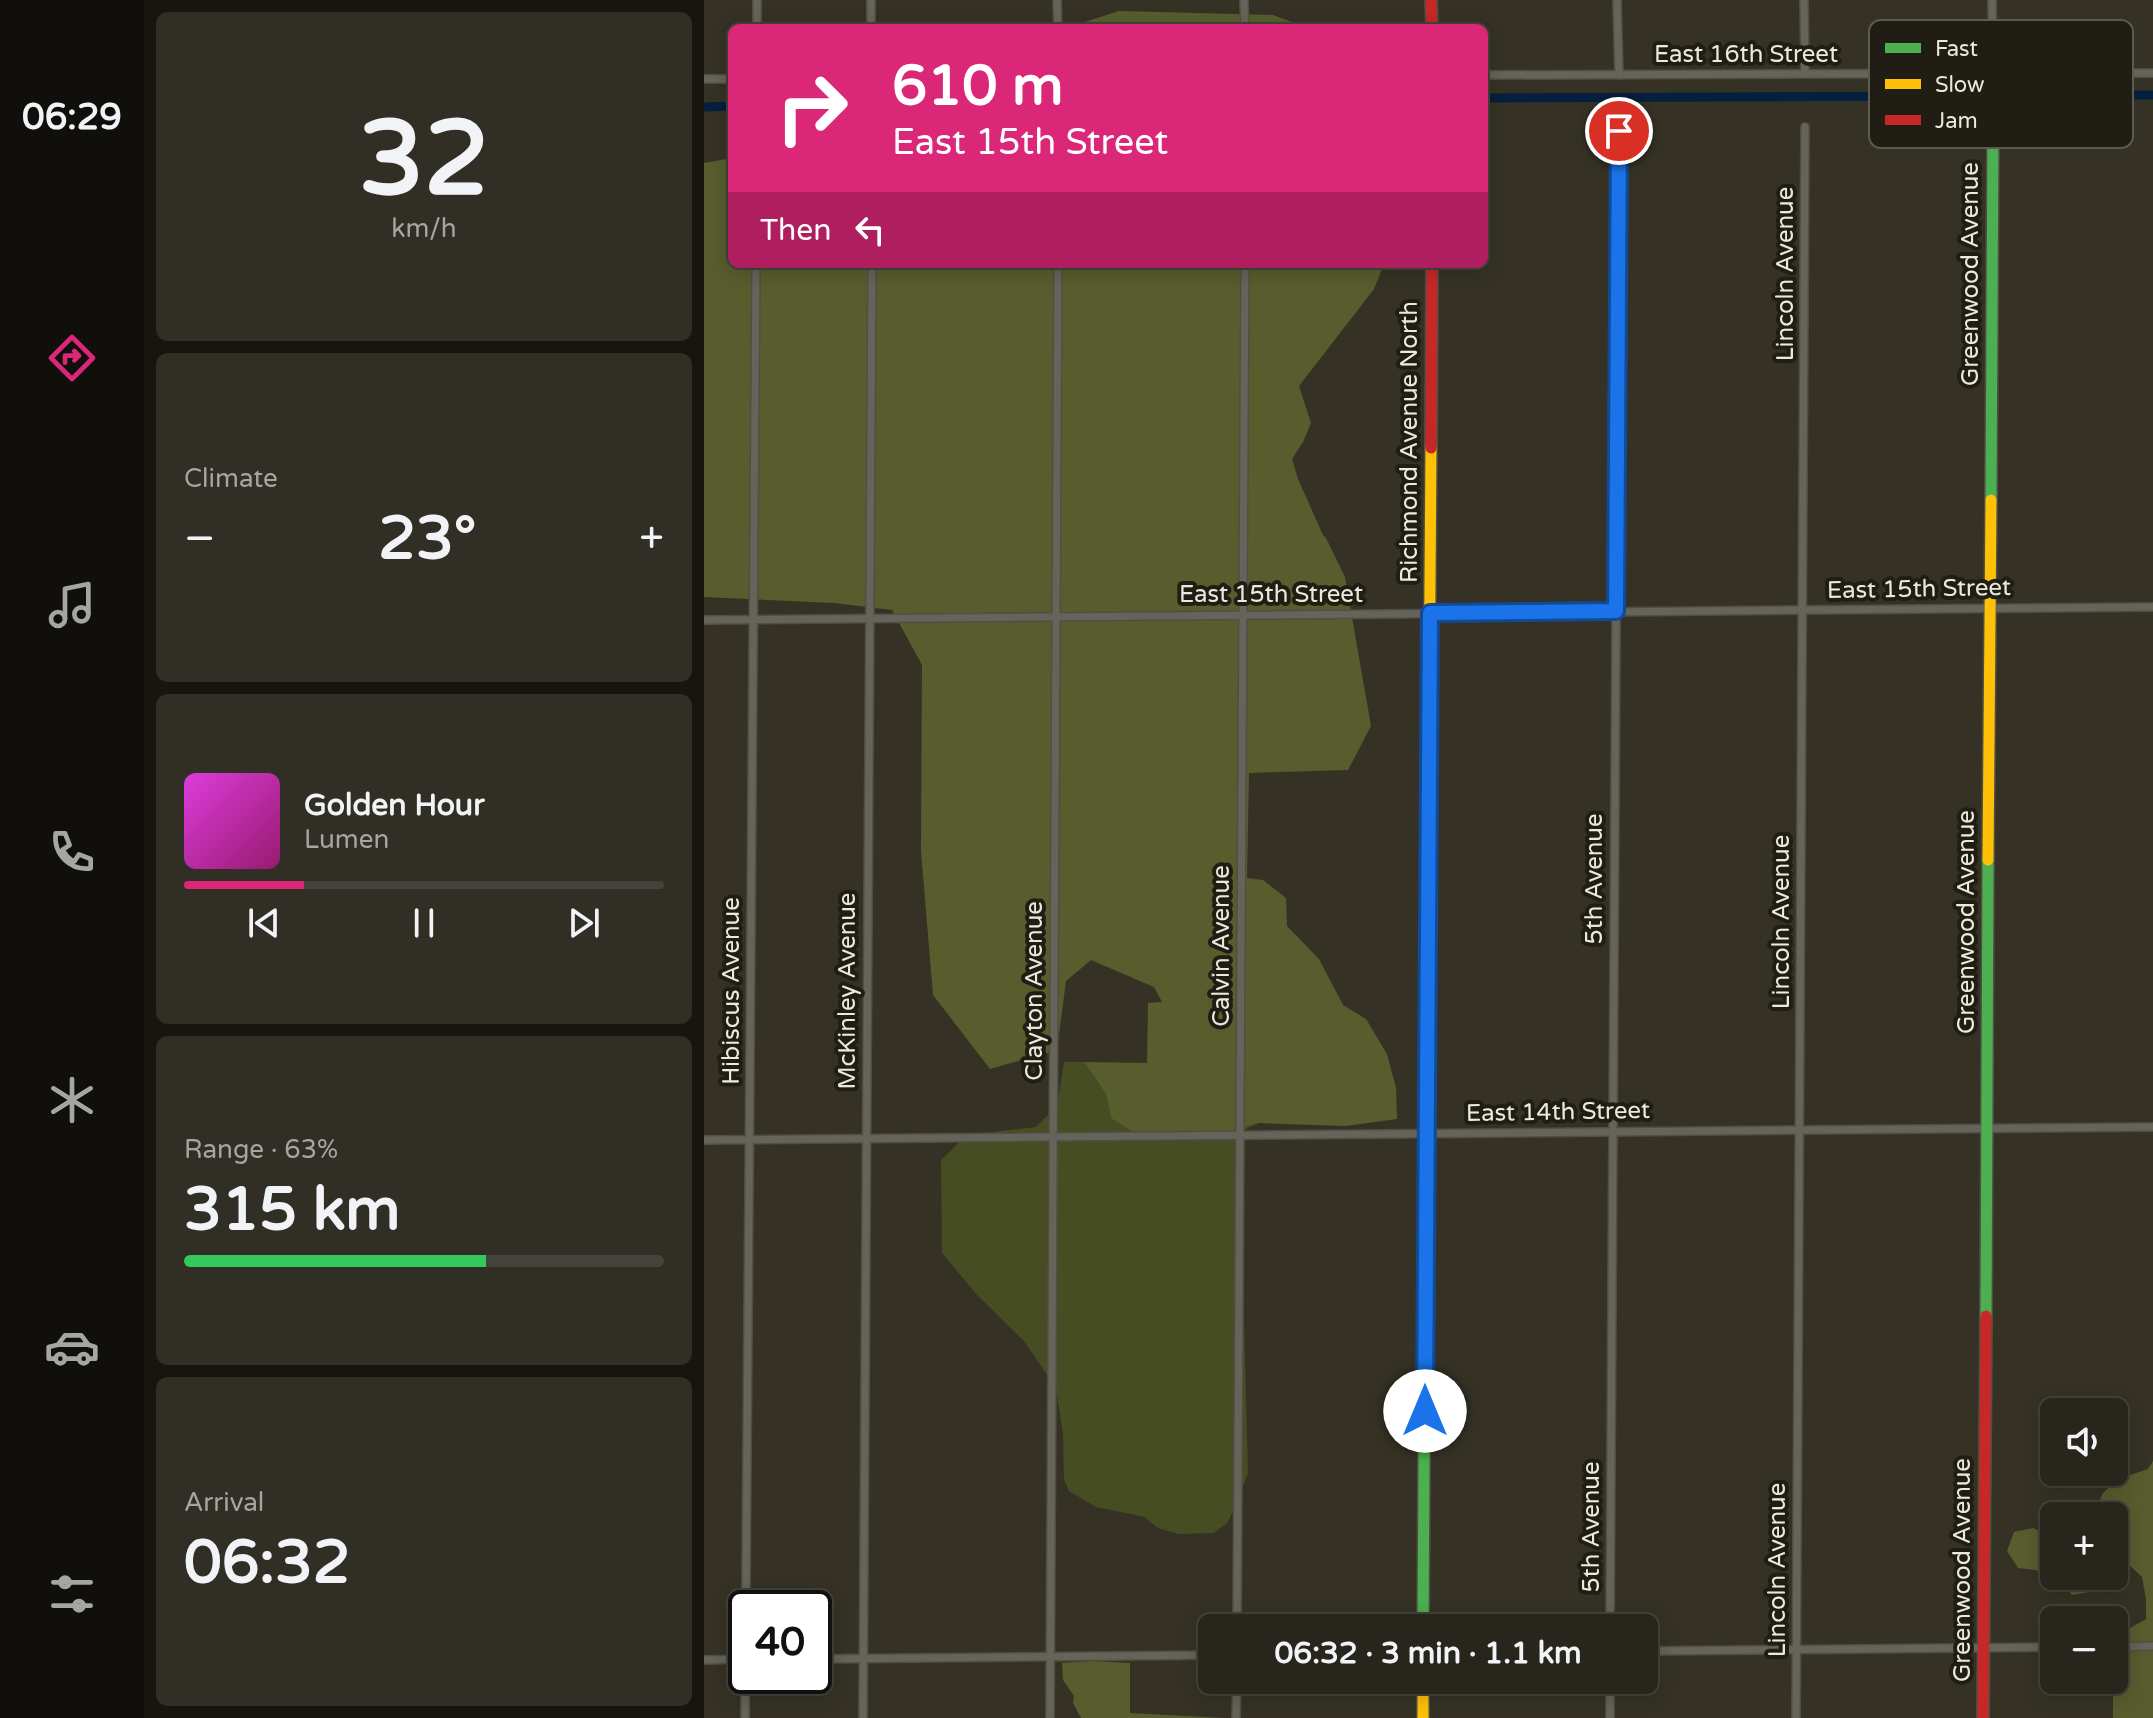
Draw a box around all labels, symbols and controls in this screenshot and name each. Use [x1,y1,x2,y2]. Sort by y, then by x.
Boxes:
legend [1869,20,2133,148]
text: Fast [1935,36,1978,62]
street label: East 16th Street [1654,40,1838,69]
text: 610 m [892,53,1063,120]
icon: right [760,56,864,160]
text: Slow [1935,72,1985,98]
text: 06:29 [22,96,122,139]
pin [1585,97,1653,165]
text: 32 [359,98,489,223]
text: Jam [1935,108,1978,134]
icon: arrive [1597,109,1641,153]
text: East 15th Street [892,121,1168,164]
street label: Greenwood Avenue [1956,162,1985,386]
street label: Lincoln Avenue [1771,187,1800,361]
icon: left [848,208,892,252]
text: Then [760,212,832,249]
text: km/h [391,213,457,244]
street label: Richmond Avenue North [1395,301,1424,583]
icon: directions [44,330,100,386]
text: Climate [184,463,278,494]
text: 23° [378,503,476,575]
text: − [184,513,215,566]
text: + [639,513,664,566]
street label: East 15th Street [1827,573,2011,605]
icon: music [44,577,100,633]
street label: East 15th Street [1179,580,1363,609]
text: Golden Hour [304,787,485,824]
street label: Greenwood Avenue [1952,810,1981,1034]
street label: 5th Avenue [1580,814,1609,945]
icon: phone [44,824,100,880]
text: Lumen [304,824,389,855]
street label: Lincoln Avenue [1767,835,1796,1009]
street label: Calvin Avenue [1207,865,1236,1027]
street label: McKinley Avenue [833,893,862,1089]
street label: Hibiscus Avenue [717,897,746,1085]
icon: previous [242,901,286,945]
icon: pause [402,901,446,945]
icon: next [562,901,606,945]
street label: Clayton Avenue [1020,901,1049,1081]
icon: climate [44,1072,100,1128]
street label: East 14th Street [1466,1096,1650,1128]
text: Range · 63% [184,1134,338,1165]
text: 315 km [184,1174,400,1246]
icon: car [44,1319,100,1375]
position arrow [1383,1369,1467,1453]
map controls [2040,1398,2128,1694]
button: sound [2040,1398,2128,1486]
street label: Greenwood Avenue [1948,1458,1977,1682]
street label: 5th Avenue [1577,1462,1606,1593]
street label: Lincoln Avenue [1763,1483,1792,1657]
text: Arrival [184,1487,264,1518]
button: + [2040,1502,2128,1590]
text: 06:32 [184,1527,350,1599]
icon: filters [44,1566,100,1622]
speed limit sign: 40 [728,1590,832,1694]
button: − [2040,1606,2128,1694]
text: 06:32 · 3 min · 1.1 km [1274,1635,1582,1672]

